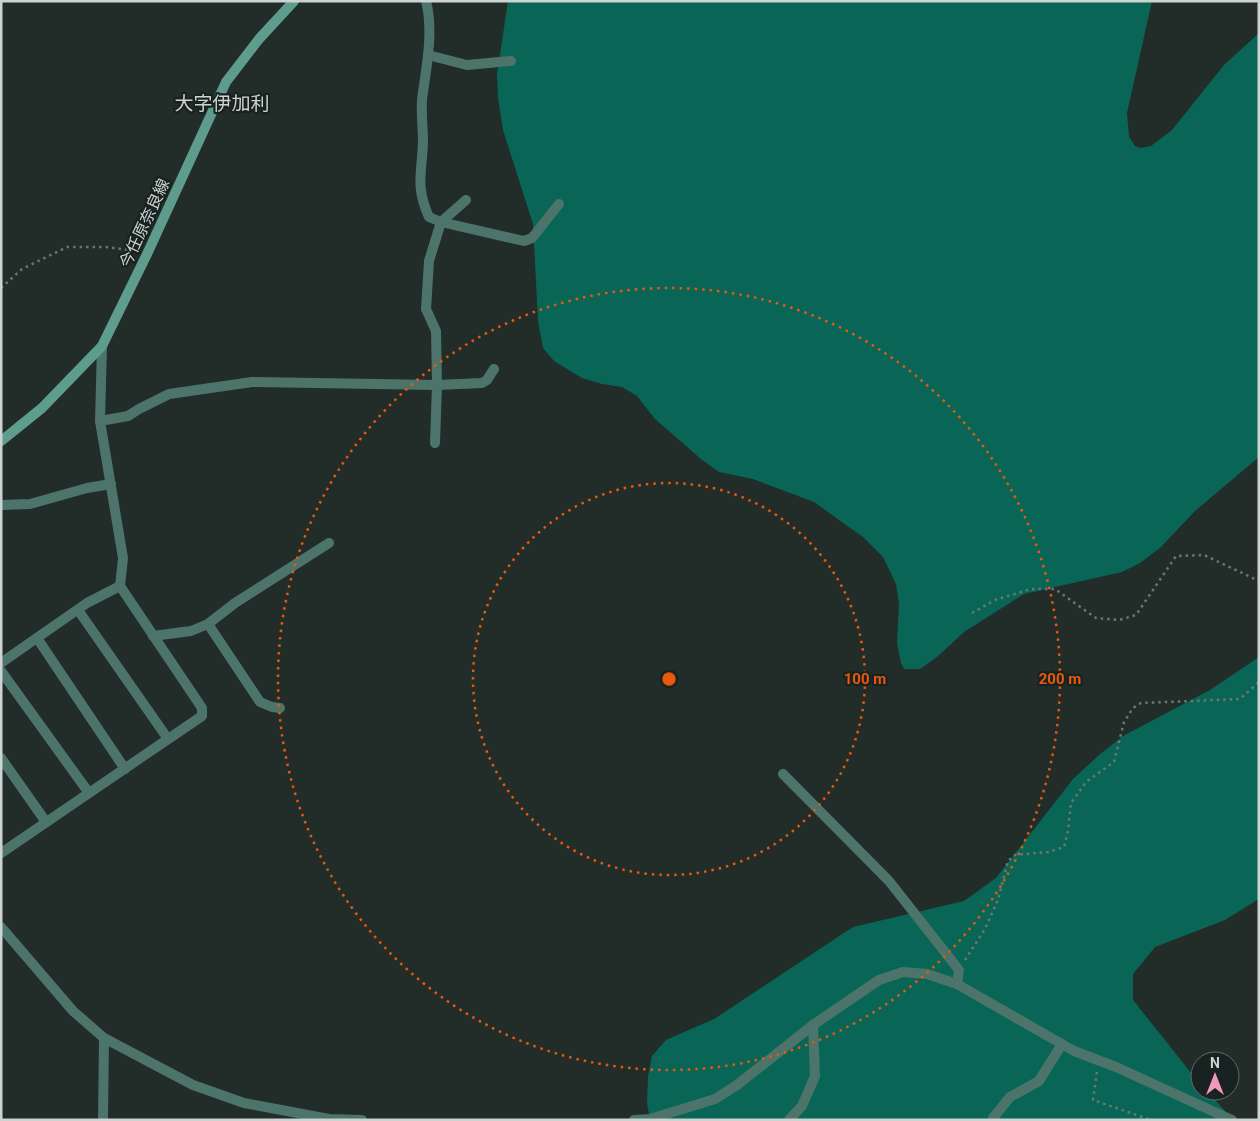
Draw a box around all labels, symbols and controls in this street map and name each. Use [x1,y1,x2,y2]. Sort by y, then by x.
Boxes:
district label: 大字伊加利 [174,92,270,115]
street label: 今任原奈良線 [116,176,173,271]
centre of rings [660,670,678,688]
text: 100 m [844,670,886,688]
text: 200 m [1039,670,1081,688]
north arrow [1190,1051,1240,1101]
text: N [1210,1055,1220,1071]

